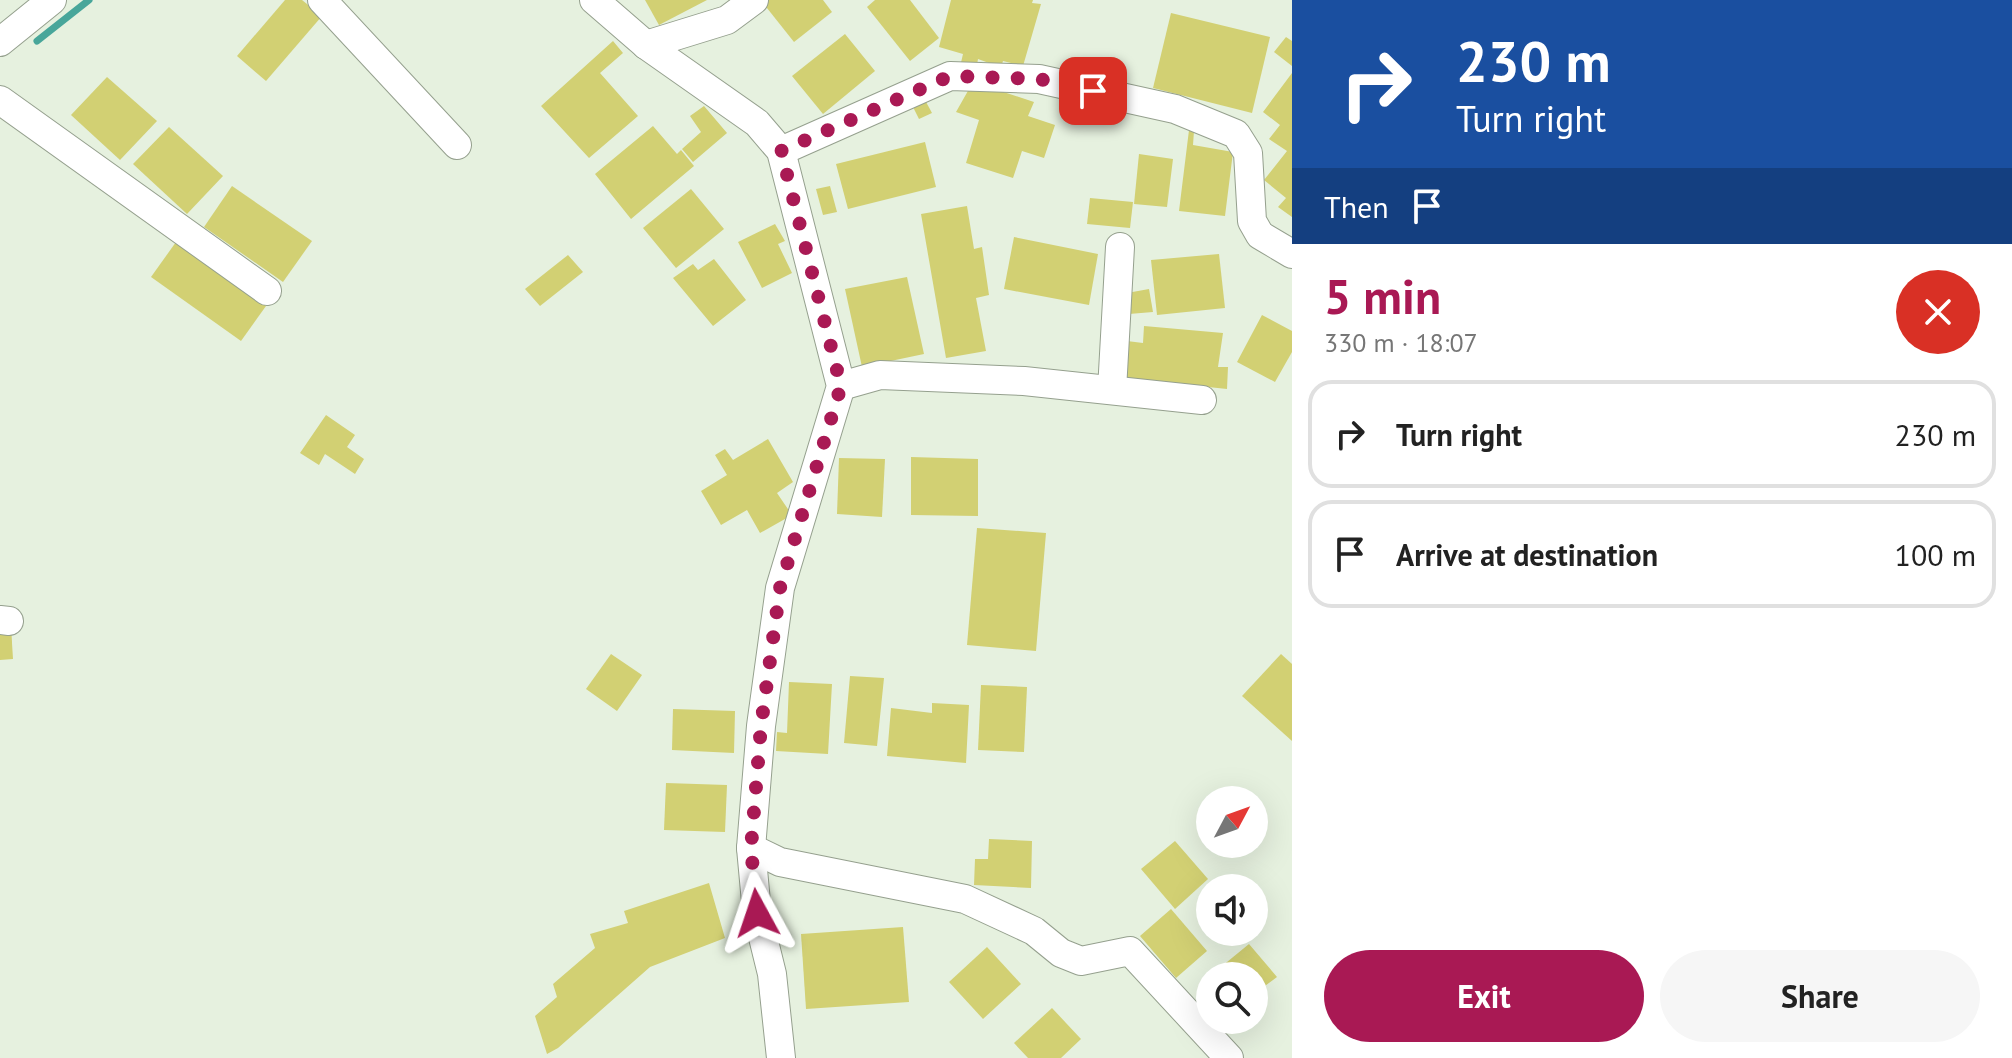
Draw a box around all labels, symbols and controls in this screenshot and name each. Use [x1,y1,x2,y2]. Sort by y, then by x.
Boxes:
text: 230 m [1456,25,1611,97]
icon: right [1324,32,1428,136]
pin [1059,57,1127,125]
icon: arrive [1071,69,1115,113]
text: Turn right [1456,95,1606,142]
icon: arrive [1405,184,1449,228]
text: Then [1324,187,1389,226]
text: 5 min [1324,265,1441,327]
button: close [1896,270,1980,354]
text: 330 m · 18:07 [1324,326,1478,359]
icon: right [1328,412,1372,456]
text: Turn right [1396,415,1522,454]
text: 230 m [1895,415,1976,454]
icon: arrive [1328,532,1372,576]
text: Arrive at destination [1396,535,1658,574]
text: 100 m [1895,535,1976,574]
north arrow [1196,786,1268,858]
map controls [1196,786,1268,1034]
position arrow [715,871,799,955]
button: sound [1196,874,1268,946]
button: Exit [1324,950,1644,1042]
button: Share [1660,950,1980,1042]
button: search [1196,962,1268,1034]

